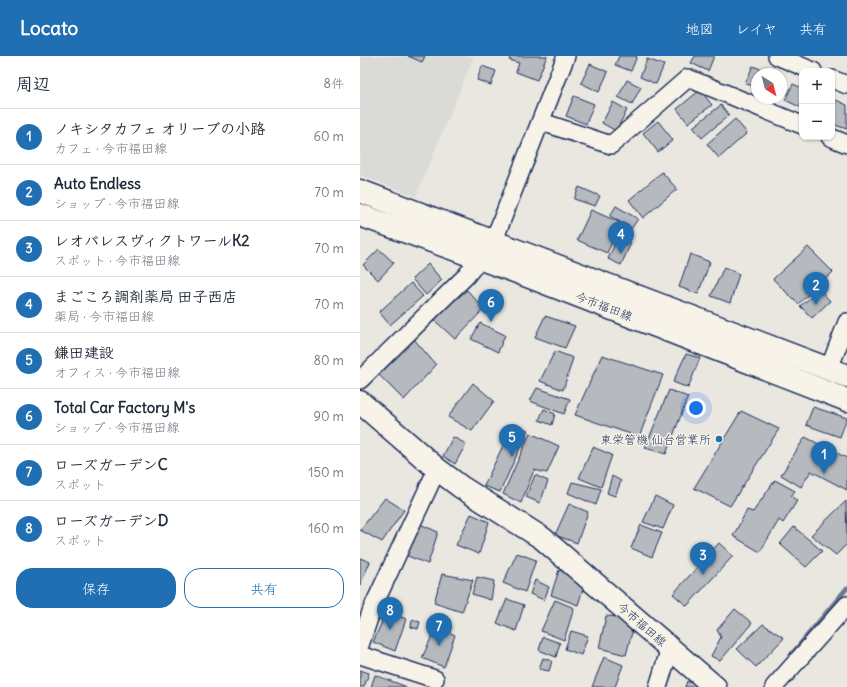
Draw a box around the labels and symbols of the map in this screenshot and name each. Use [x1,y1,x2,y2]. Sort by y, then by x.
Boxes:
north arrow [751,68,787,104]
pin: 4 [608,221,634,254]
pin: 2 [803,272,829,305]
street label: 今市福田線 [573,288,635,324]
pin: 6 [478,289,504,322]
your location [686,398,706,418]
pin: 5 [499,424,525,457]
place label: 東栄管機 仙台営業所 [600,432,711,447]
marker: 東栄管機 仙台営業所 [714,434,724,444]
pin: 1 [811,441,837,474]
pin: 3 [690,542,716,575]
pin: 8 [377,597,403,630]
street label: 今市福田線 [614,599,670,649]
pin: 7 [426,613,452,646]

